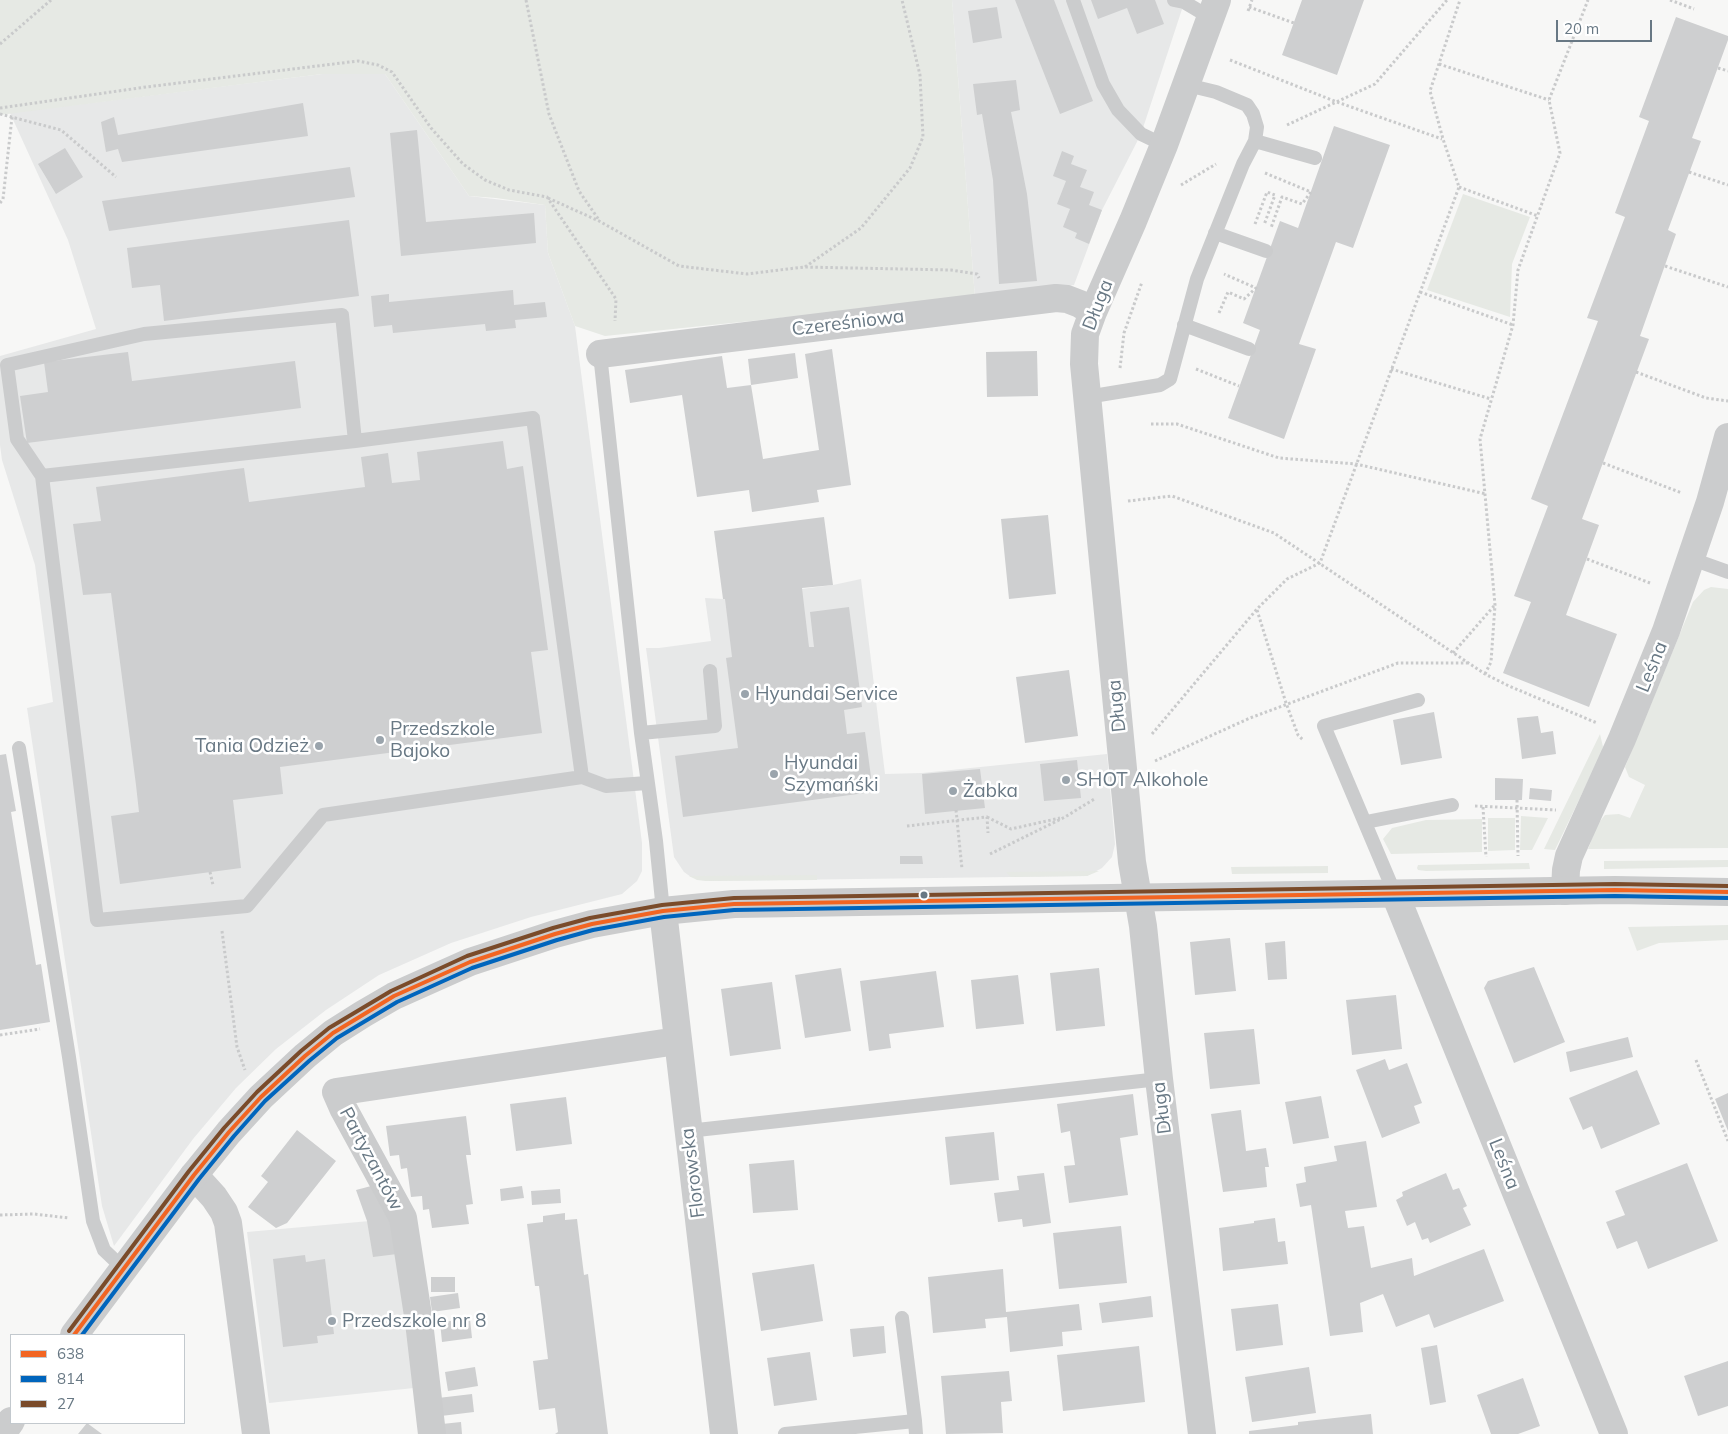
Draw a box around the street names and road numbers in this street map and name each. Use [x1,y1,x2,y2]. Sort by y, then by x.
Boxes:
street label: Długa [1078,276,1118,334]
street label: Czereśniowa [790,305,906,341]
street label: Leśna [1632,638,1672,696]
street label: Długa [1103,679,1131,733]
street label: Długa [1147,1081,1177,1135]
street label: Partyzantów [334,1104,408,1214]
street label: Florowska [676,1127,710,1219]
street label: Leśna [1484,1135,1524,1193]

